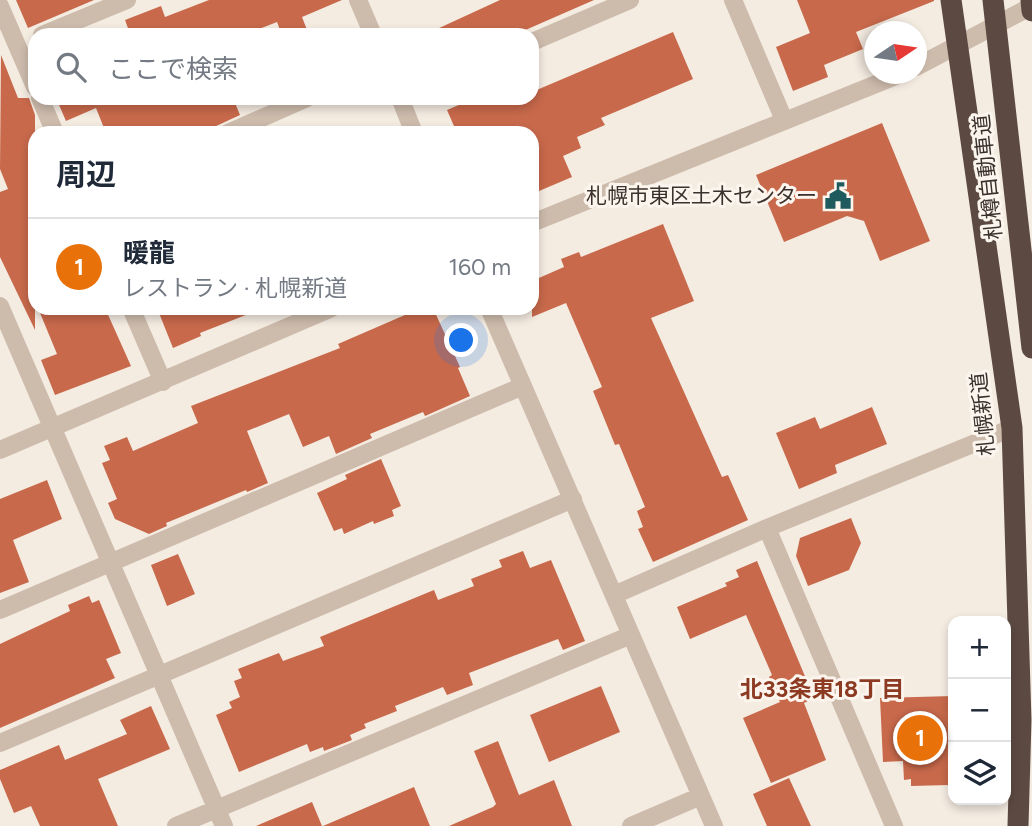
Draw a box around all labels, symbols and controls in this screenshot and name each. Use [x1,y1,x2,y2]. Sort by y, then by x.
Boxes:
north arrow [864,21,927,84]
search box [28,28,539,105]
icon: search [52,48,90,86]
text: ここで検索 [108,53,238,85]
street label: 札樽自動車道 [968,113,1007,241]
text: 周辺 [56,156,116,193]
public building icon: 札幌市東区土木センター [823,181,853,211]
place label: 札幌市東区土木センター [586,183,817,208]
text: 暖龍 [123,237,175,269]
text: 1 [74,253,84,281]
text: 160 m [448,253,511,281]
text: レストラン · 札幌新道 [123,274,347,302]
your location [444,323,478,357]
street label: 札幌新道 [966,371,999,457]
map controls [948,616,1011,805]
button: + [948,616,1011,679]
district label: 北33条東18丁目 [740,675,904,703]
button: − [948,679,1011,742]
pin: 1 [897,712,943,764]
button: layers [948,742,1011,805]

